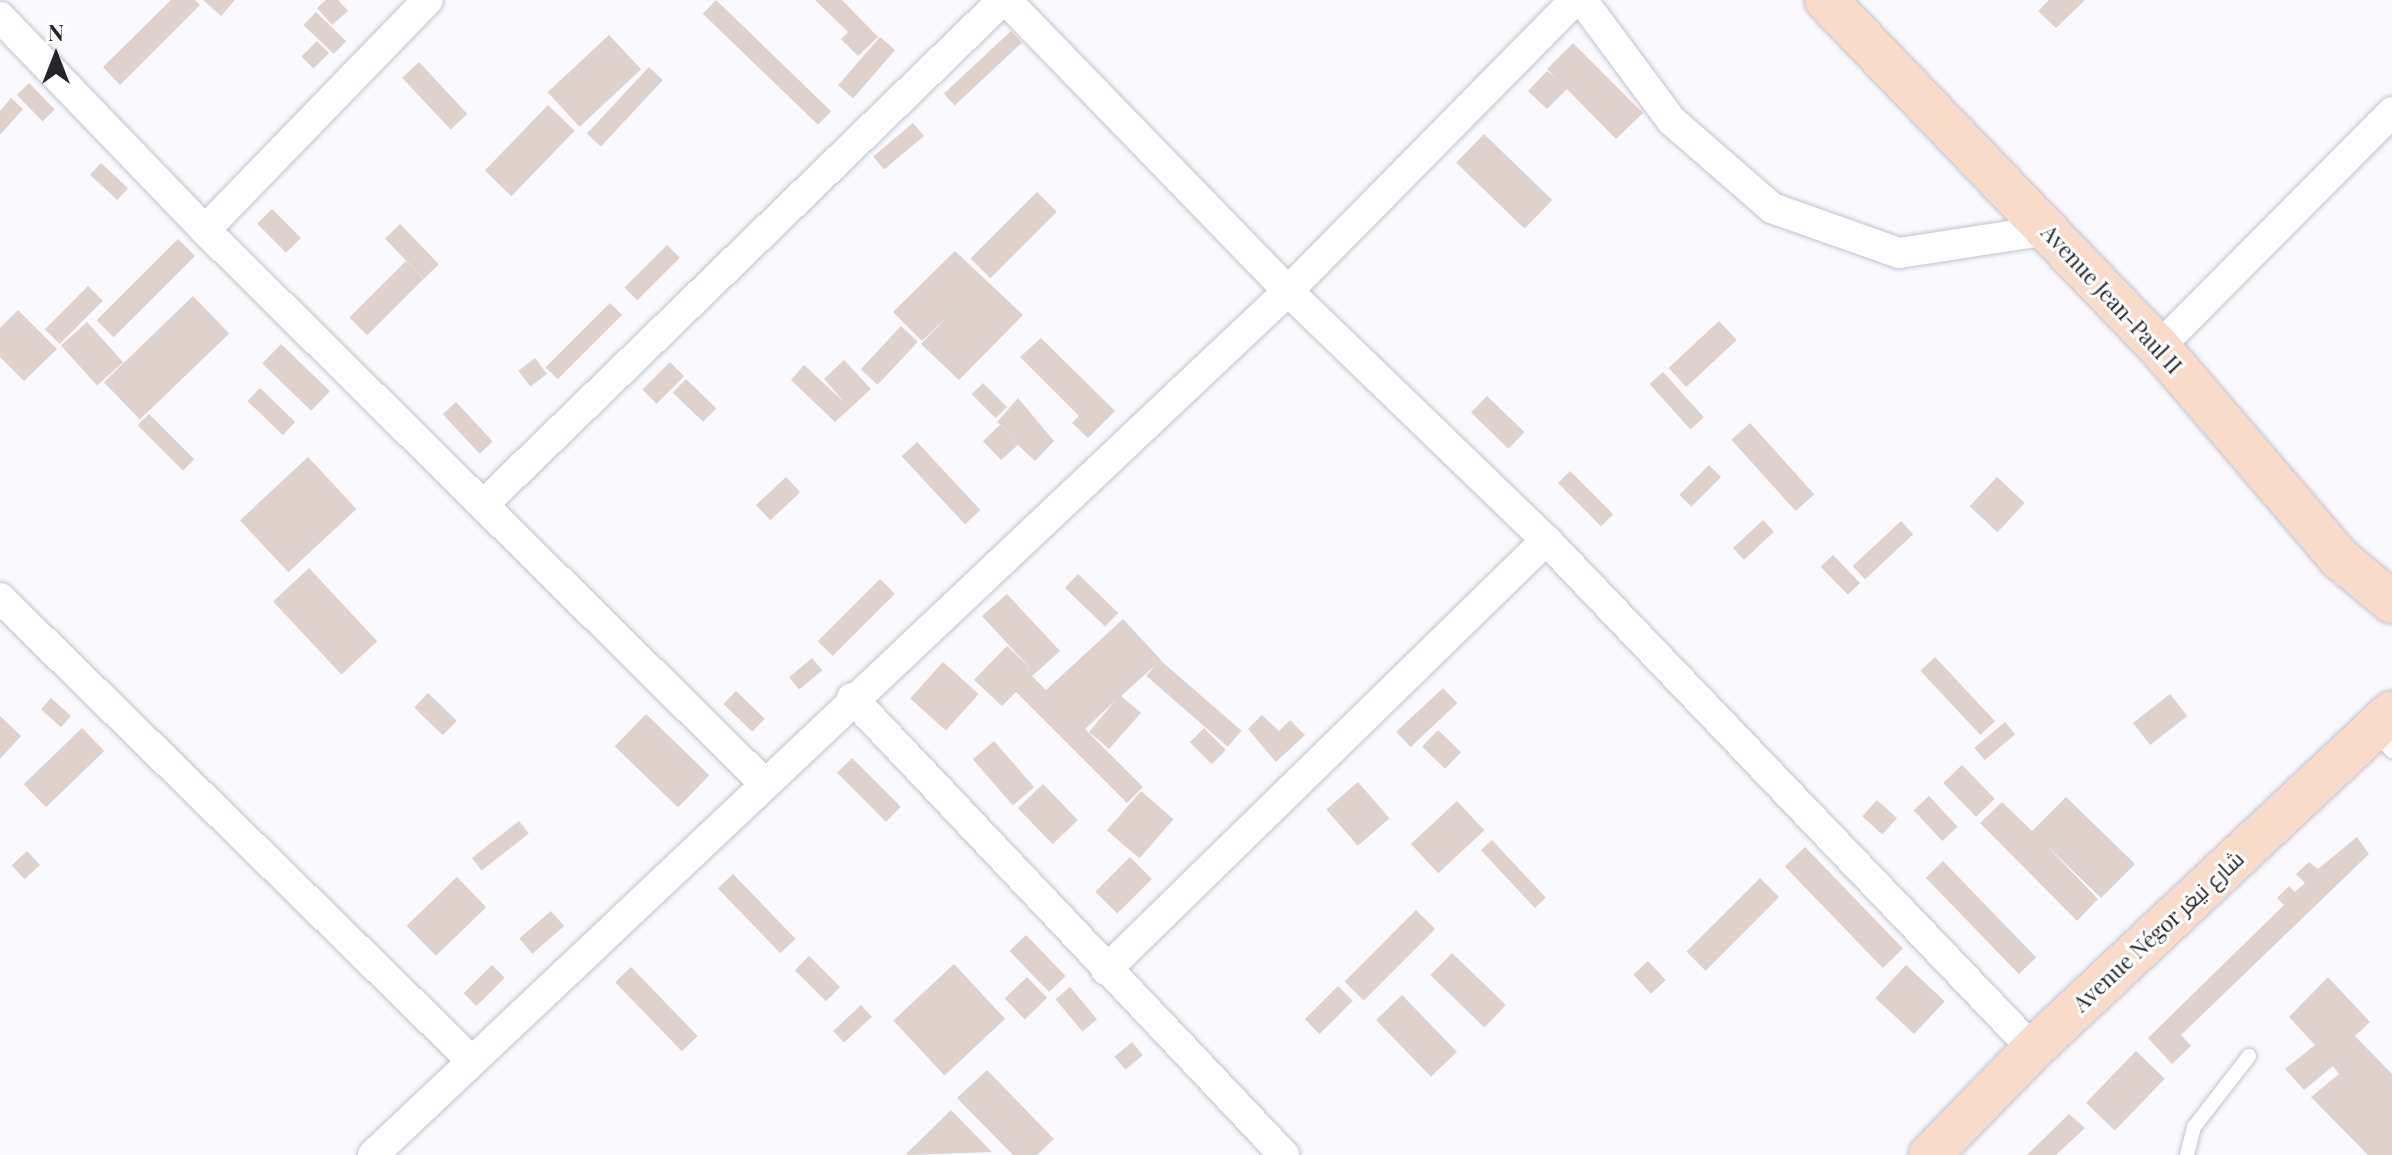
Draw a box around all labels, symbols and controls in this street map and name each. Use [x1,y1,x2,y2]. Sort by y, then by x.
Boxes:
north arrow [16,16,96,96]
text: N [48,17,64,47]
street label: Avenue Jean-Paul II [2036,219,2188,379]
street label: Avenue Négor شارع نيغر [2067,845,2249,1017]

